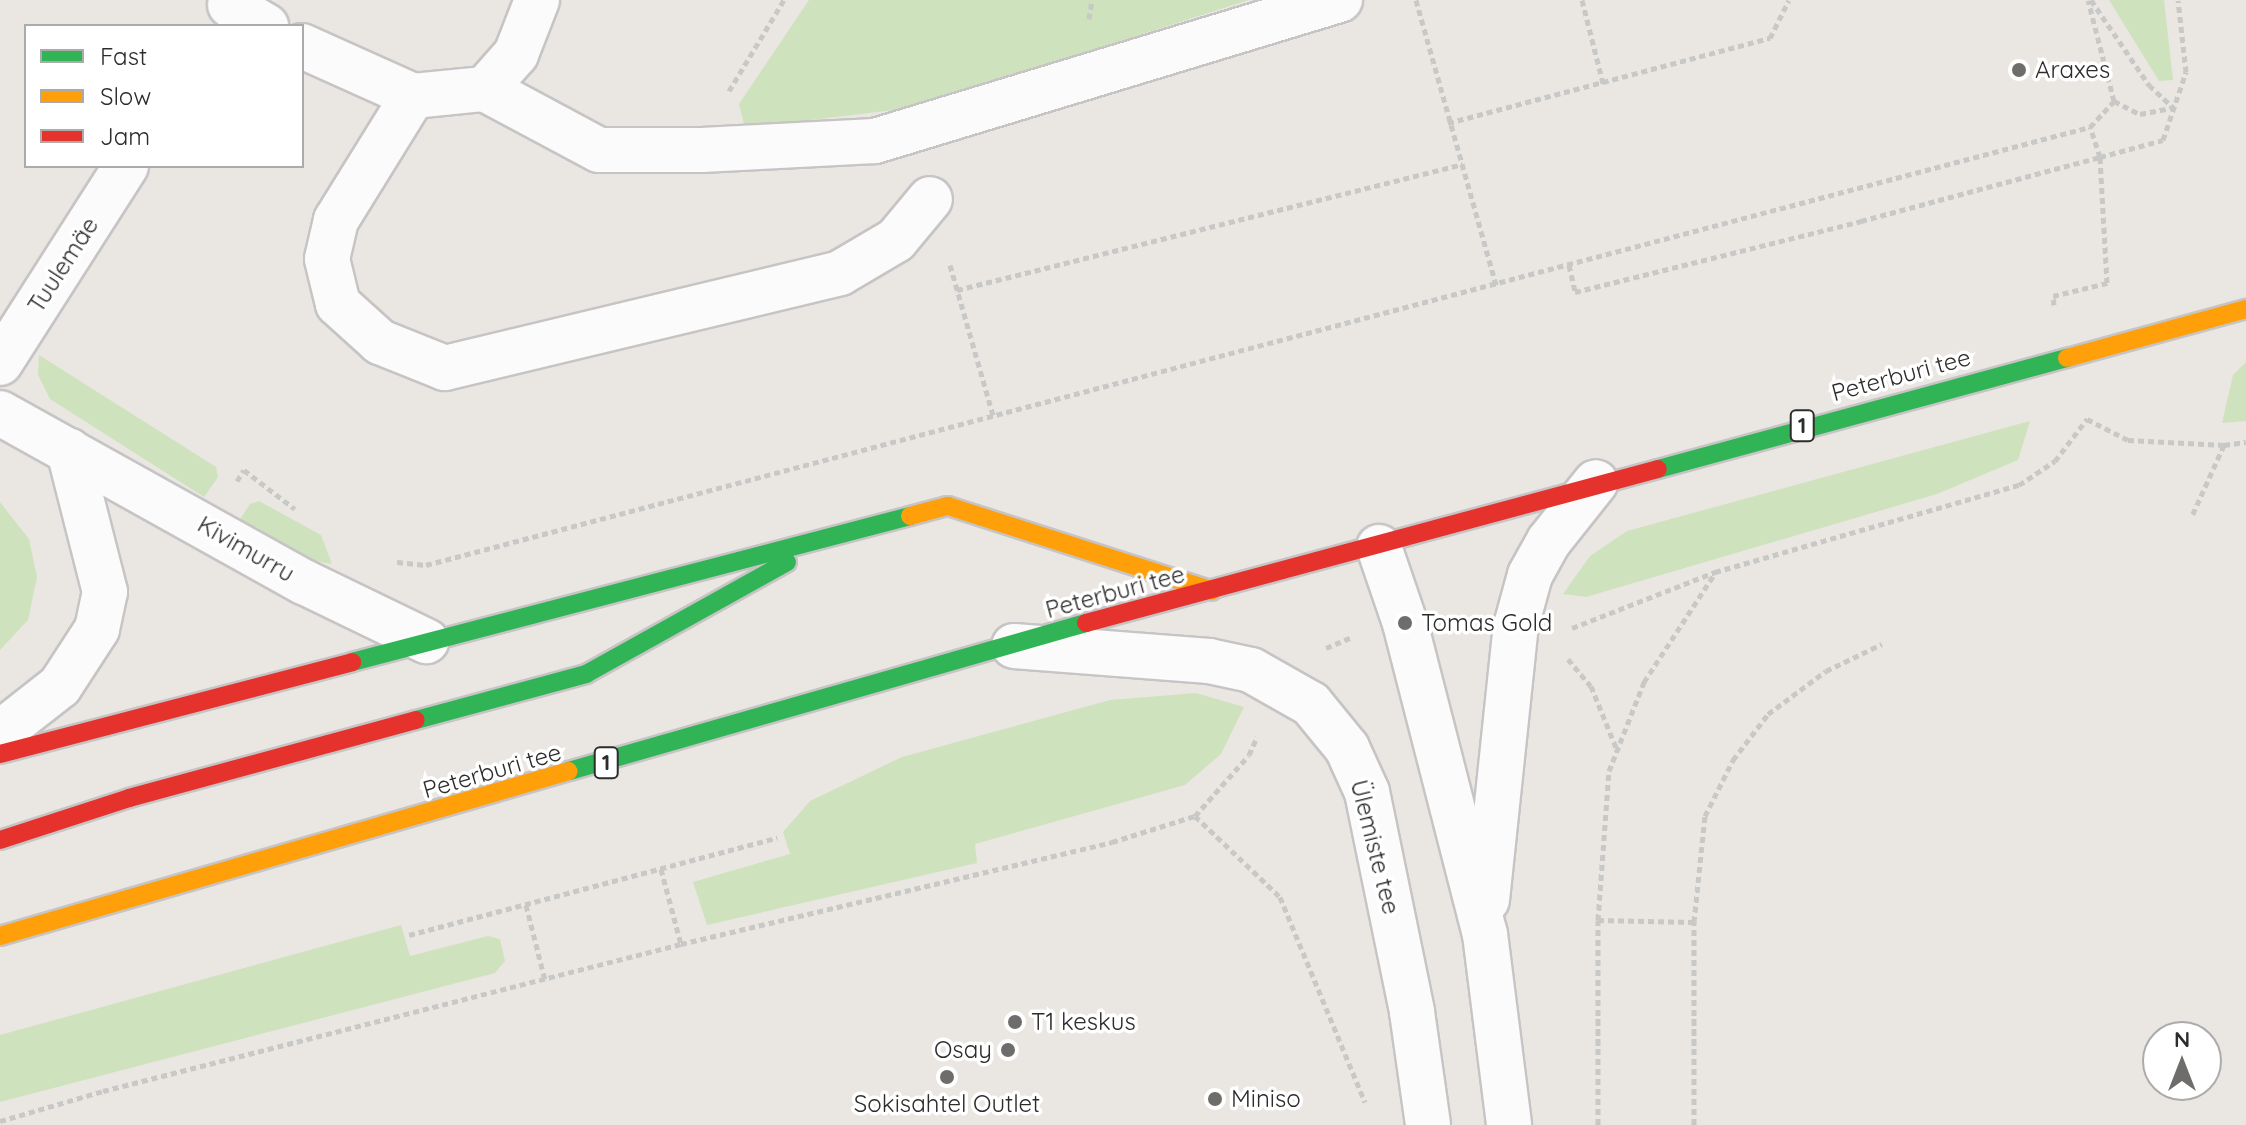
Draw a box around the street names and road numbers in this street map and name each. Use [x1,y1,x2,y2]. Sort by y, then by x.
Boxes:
street label: Tuulemäe [22,212,104,318]
street label: Peterburi tee [1828,343,1974,407]
road number: 1 [1788,408,1816,444]
street label: Kivimurru [193,510,299,588]
street label: Peterburi tee [1042,560,1188,624]
street label: Peterburi tee [419,737,565,805]
road number: 1 [592,745,620,781]
street label: Ülemiste tee [1344,777,1406,917]

